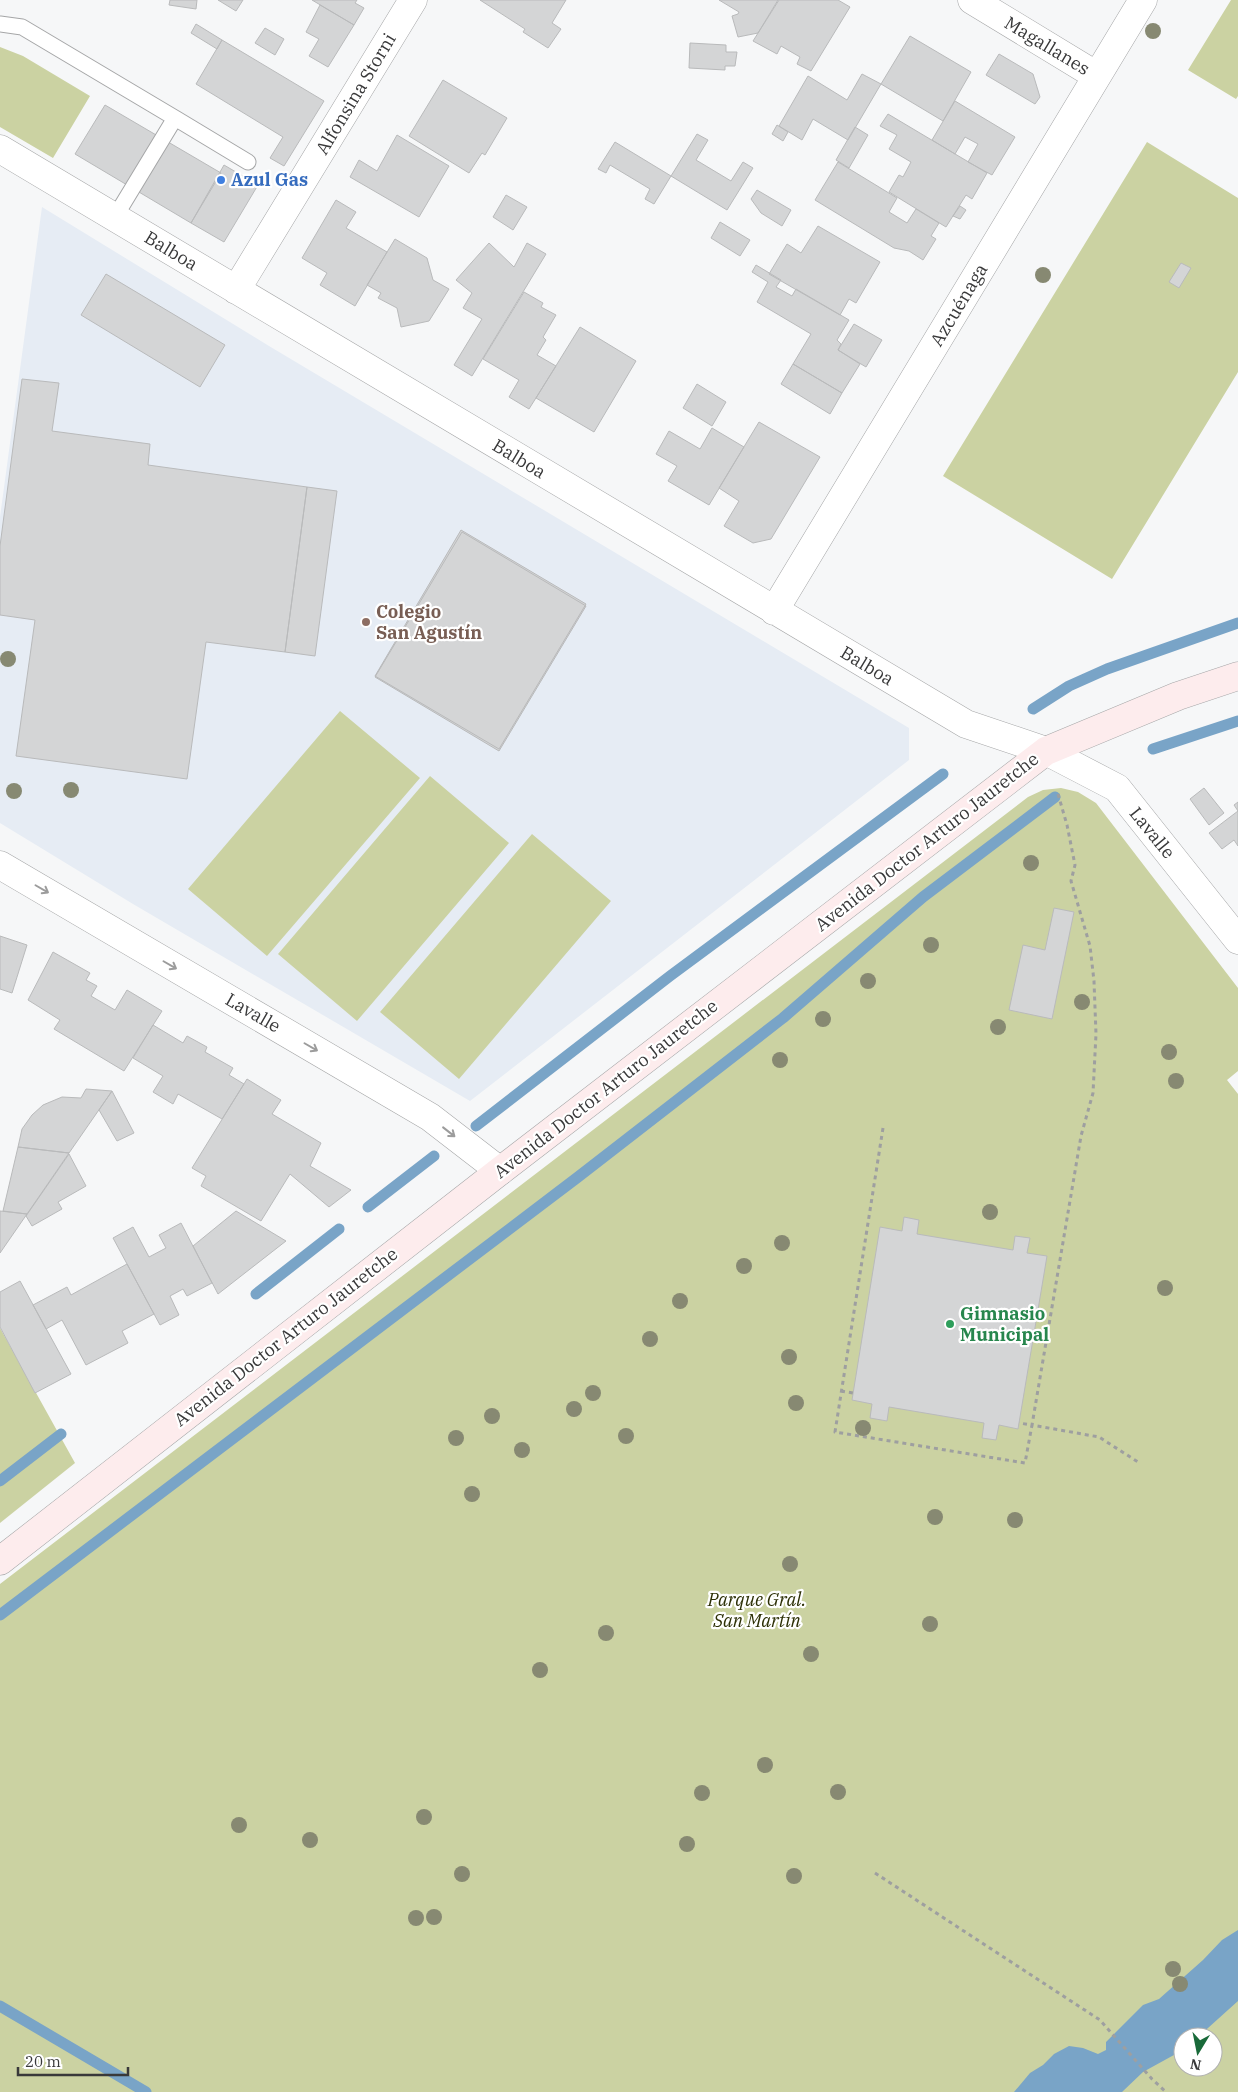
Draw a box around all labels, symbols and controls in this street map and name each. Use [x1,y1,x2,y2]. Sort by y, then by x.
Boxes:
street label: Magallanes [1000,11,1094,80]
street label: Alfonsina Storni [310,29,401,159]
place label: Azul Gas [231,168,308,191]
marker: Azul Gas [215,174,227,186]
street label: Balboa [140,226,202,276]
street label: Azcuénaga [925,259,992,350]
street label: Balboa [488,434,550,484]
place label: Colegio San Agustín [376,600,482,644]
marker: Colegio San Agustín [360,616,372,628]
street label: Balboa [836,641,898,691]
street label: Avenida Doctor Arturo Jauretche [810,747,1043,936]
street label: Lavalle [1125,802,1180,863]
one-way arrow [34,885,49,895]
one-way arrow [163,960,177,970]
street label: Lavalle [222,988,285,1038]
street label: Avenida Doctor Arturo Jauretche [489,994,722,1183]
one-way arrow [303,1042,318,1052]
one-way arrow [442,1126,455,1137]
street label: Avenida Doctor Arturo Jauretche [169,1242,402,1431]
place label: Gimnasio Municipal [960,1302,1049,1346]
marker: Gimnasio Municipal [944,1318,956,1330]
park label: Parque Gral. San Martín [707,1588,806,1632]
north arrow [1173,2027,1223,2077]
scale bar [18,2044,128,2076]
text: 20 m [25,2052,61,2071]
text: N [1189,2055,1203,2075]

